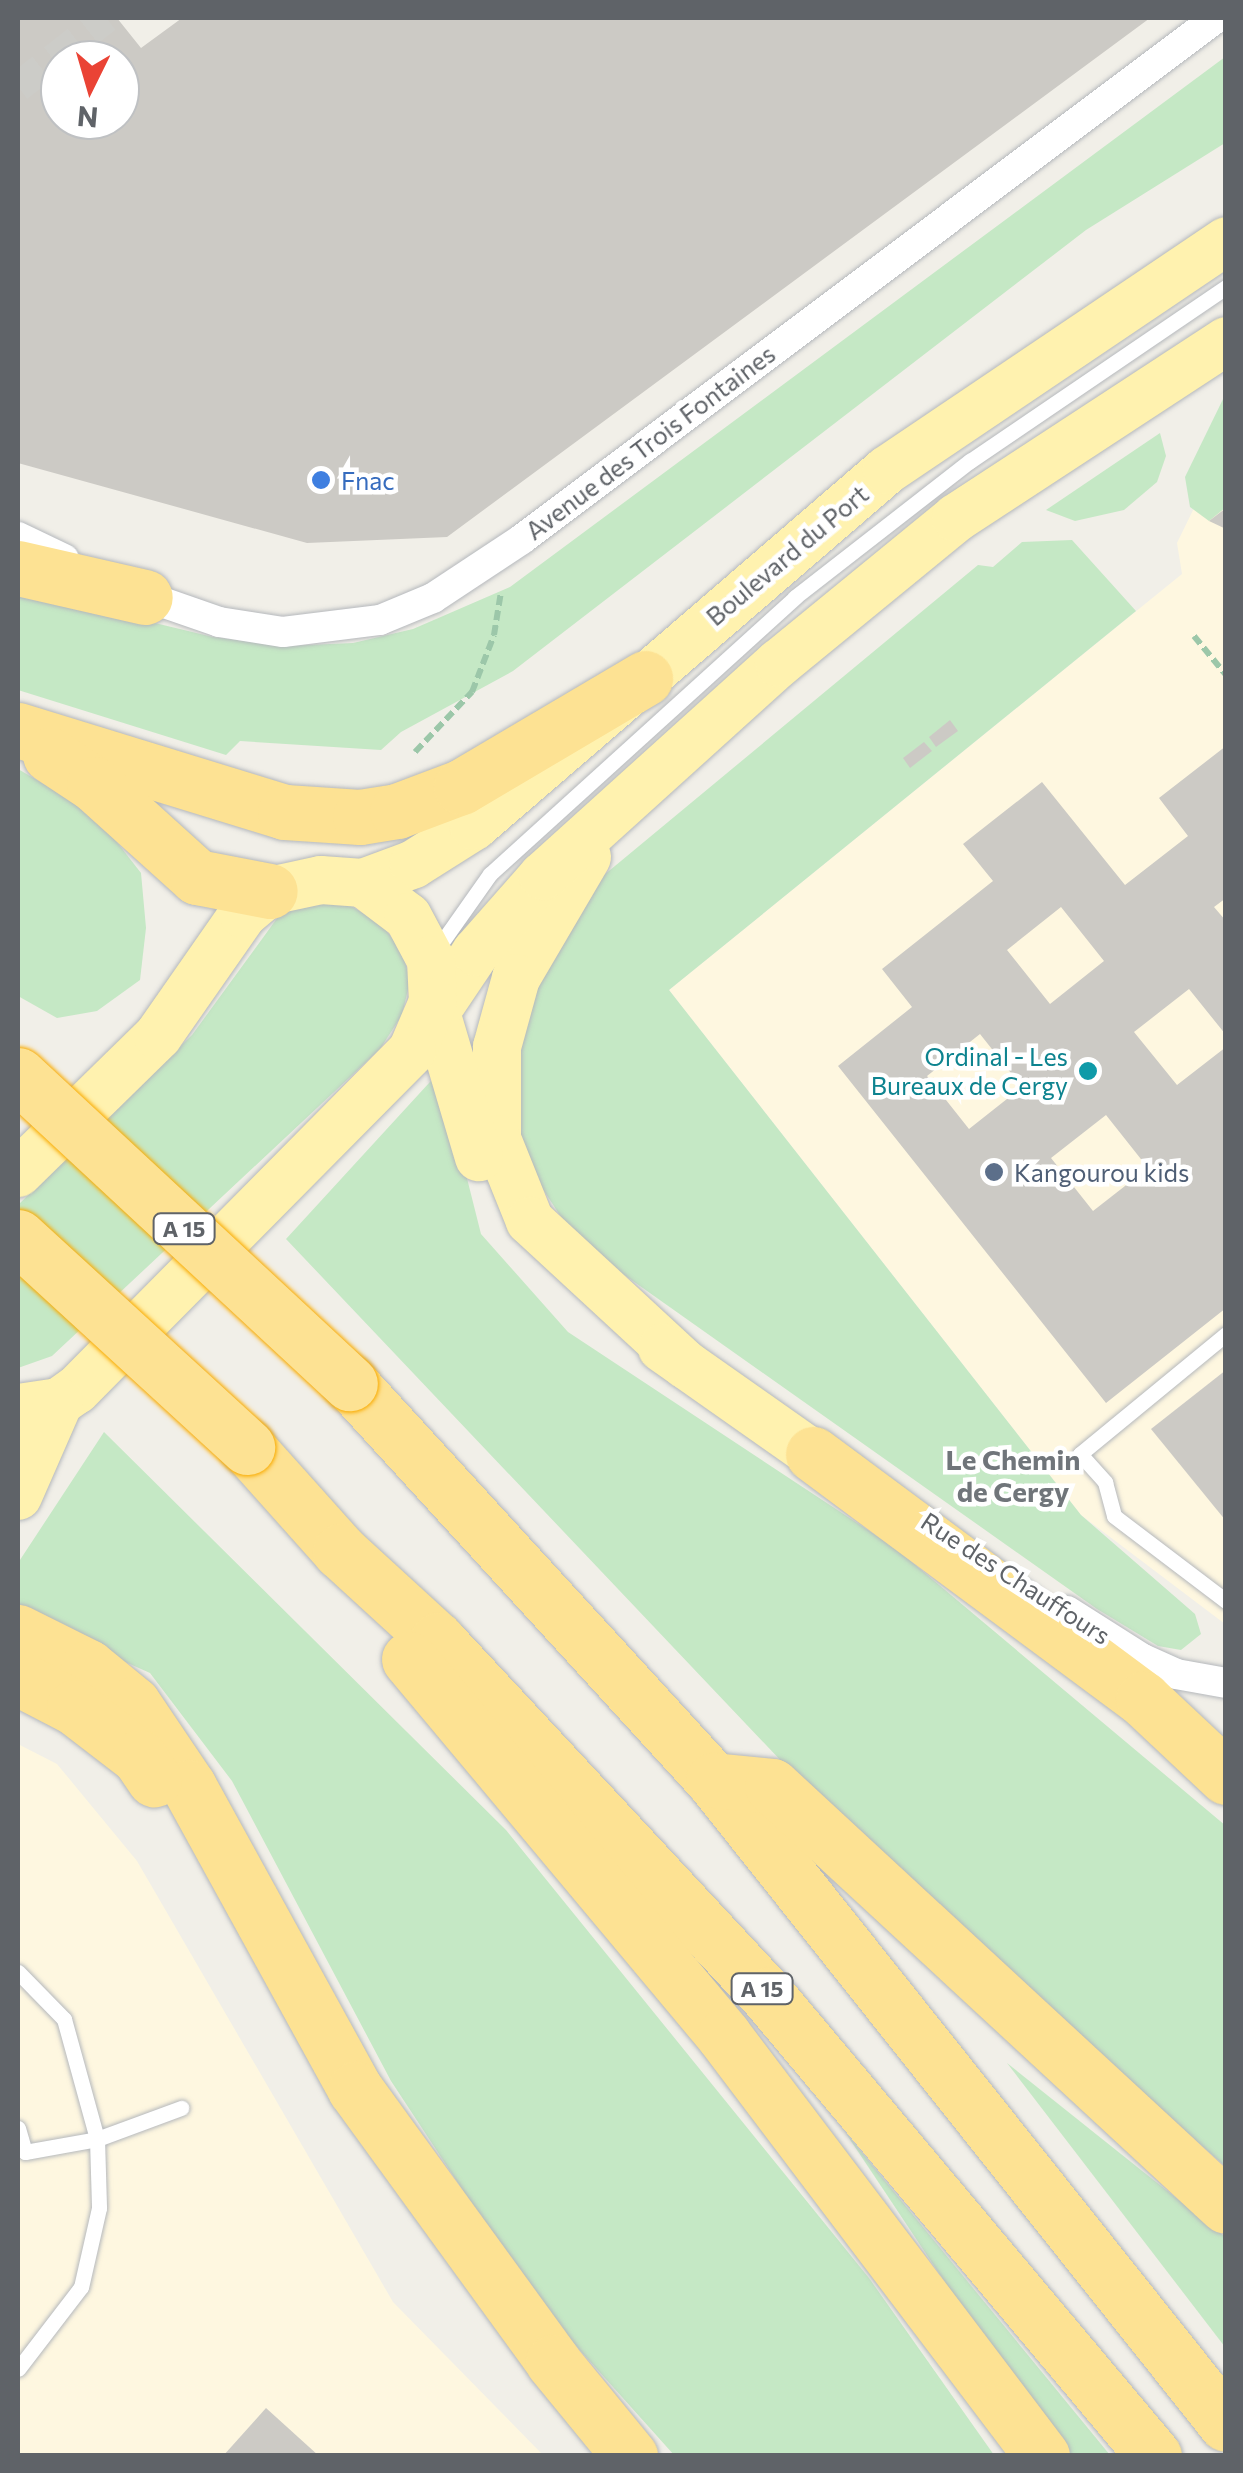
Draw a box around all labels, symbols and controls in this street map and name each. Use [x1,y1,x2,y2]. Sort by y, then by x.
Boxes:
north arrow [40,40,140,140]
text: N [76,100,100,136]
street label: Avenue des Trois Fontaines [519,338,781,546]
place label: Fnac [341,465,395,495]
marker: Fnac [310,469,332,491]
street label: Boulevard du Port [700,478,874,632]
place label: Ordinal - Les Bureaux de Cergy [871,1042,1068,1101]
marker: Ordinal - Les Bureaux de Cergy [1077,1060,1099,1082]
place label: Kangourou kids [1014,1157,1189,1187]
marker: Kangourou kids [983,1161,1005,1183]
road number: A 15 [152,1212,216,1246]
district label: Le Chemin de Cergy [946,1442,1080,1508]
street label: Rue des Chauffours [916,1506,1116,1650]
road number: A 15 [730,1972,794,2006]

